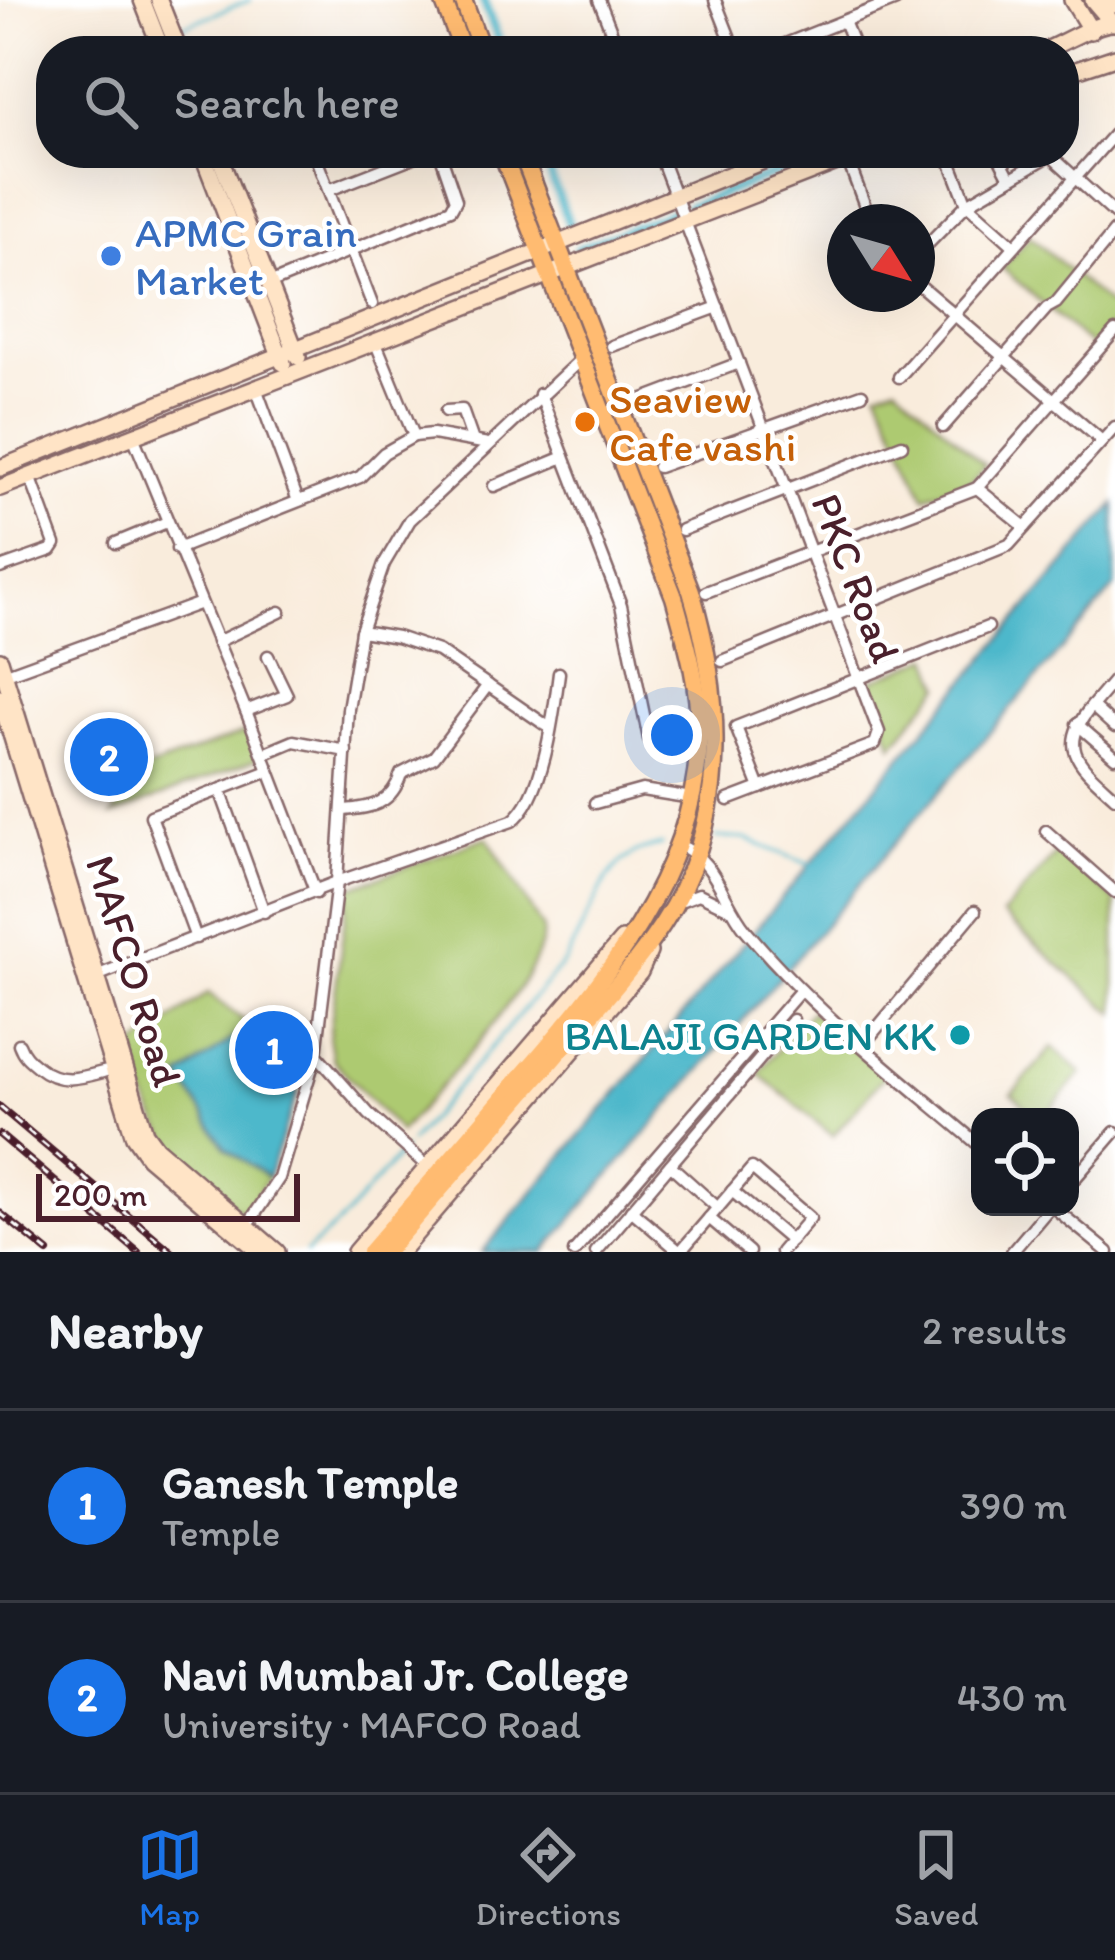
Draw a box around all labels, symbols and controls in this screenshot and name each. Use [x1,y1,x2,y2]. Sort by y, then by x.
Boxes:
search box [36,36,1079,168]
icon: search [78,69,144,135]
text: Search here [174,75,400,129]
north arrow [827,204,935,312]
place label: APMC Grain Market [135,207,357,306]
marker: APMC Grain Market [98,243,124,269]
place label: Seaview Cafe vashi [609,373,796,472]
marker: Seaview Cafe vashi [572,409,598,435]
street label: PKC Road [800,486,912,670]
your location [642,705,702,765]
pin: 2 [70,712,148,802]
street label: MAFCO Road [75,849,193,1093]
pin: 1 [235,1005,313,1095]
place label: BALAJI GARDEN KK [564,1010,936,1061]
marker: BALAJI GARDEN KK [947,1022,973,1048]
map controls [971,1108,1079,1216]
button: locate [971,1108,1079,1216]
scale bar [36,1168,300,1221]
text: 200 m [54,1175,147,1214]
text: Nearby [48,1300,203,1361]
text: 2 results [922,1307,1067,1354]
text: Ganesh Temple [162,1455,459,1509]
text: 1 [78,1482,96,1529]
text: 390 m [960,1482,1067,1529]
text: Temple [162,1509,280,1556]
text: Navi Mumbai Jr. College [162,1647,629,1701]
text: 2 [77,1674,97,1721]
text: 430 m [957,1674,1067,1721]
text: University · MAFCO Road [162,1701,581,1748]
tab: Map [137,1822,203,1933]
tab: Directions [476,1822,621,1933]
tab: Saved [894,1822,978,1933]

